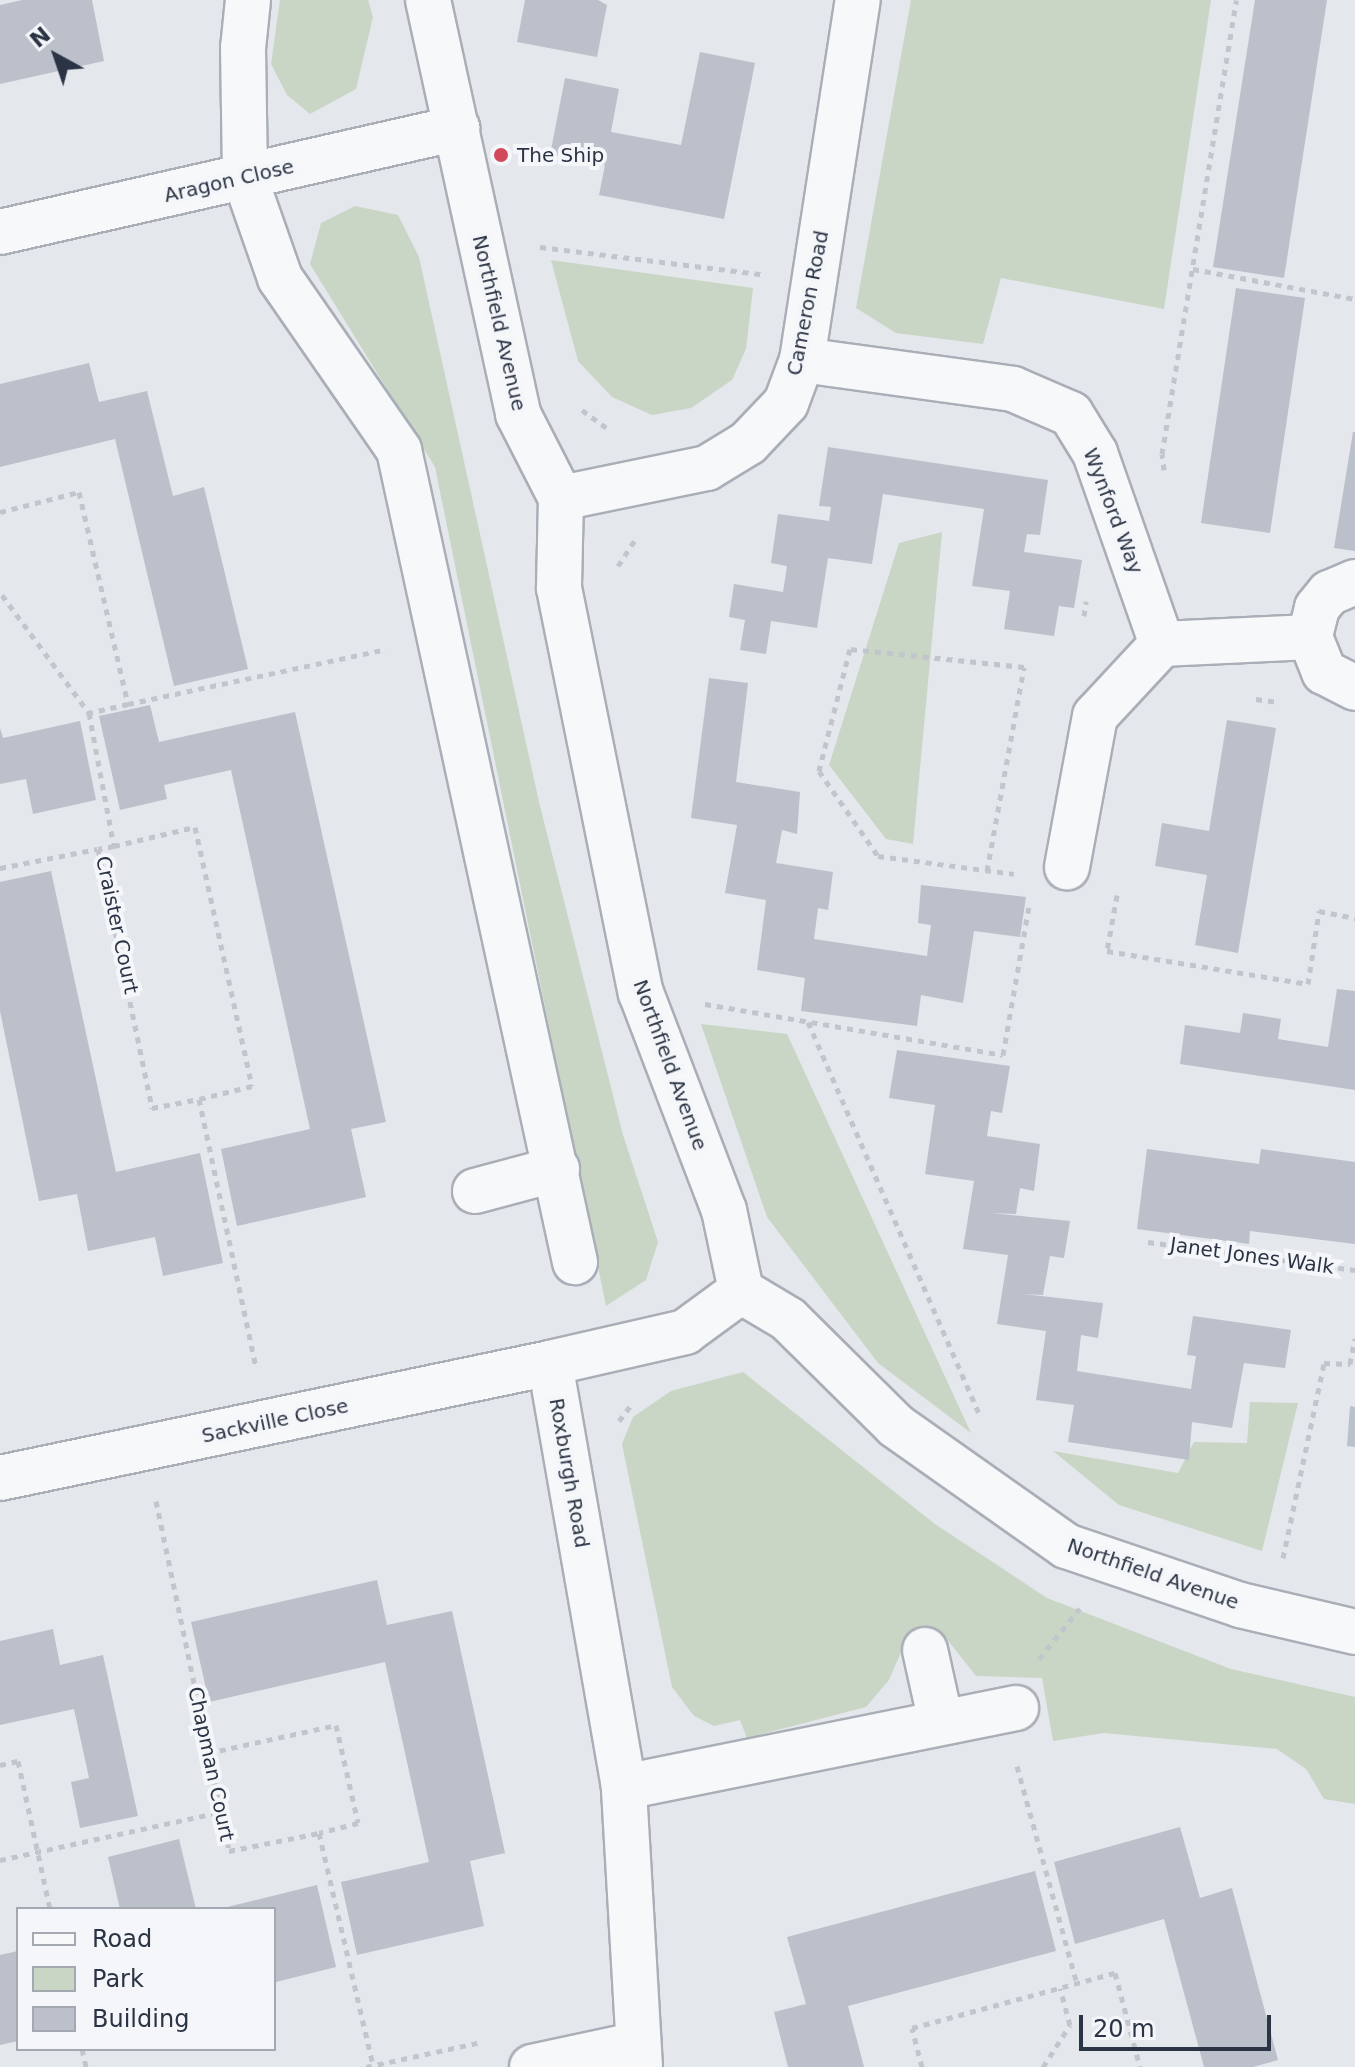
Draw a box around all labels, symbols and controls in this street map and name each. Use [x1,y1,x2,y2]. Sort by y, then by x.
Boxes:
north arrow [16,16,96,96]
text: N [25,22,55,53]
place label: The Ship [517,143,604,167]
marker: The Ship [492,146,510,164]
street label: Aragon Close [162,154,296,208]
street label: Cameron Road [782,228,834,378]
street label: Northfield Avenue [467,233,531,413]
street label: Wynford Way [1078,445,1148,577]
street label: Craister Court [91,854,143,996]
street label: Northfield Avenue [628,976,712,1154]
street label: Janet Jones Walk [1169,1233,1335,1279]
street label: Sackville Close [200,1394,350,1448]
street label: Roxburgh Road [544,1396,594,1550]
street label: Northfield Avenue [1064,1533,1242,1615]
street label: Chapman Court [183,1685,239,1843]
legend [16,1907,276,2051]
text: Road [92,1925,152,1953]
text: Park [92,1965,144,1993]
scale bar [1083,1999,1275,2049]
text: Building [92,2005,189,2033]
text: 20 m [1093,2015,1155,2043]

